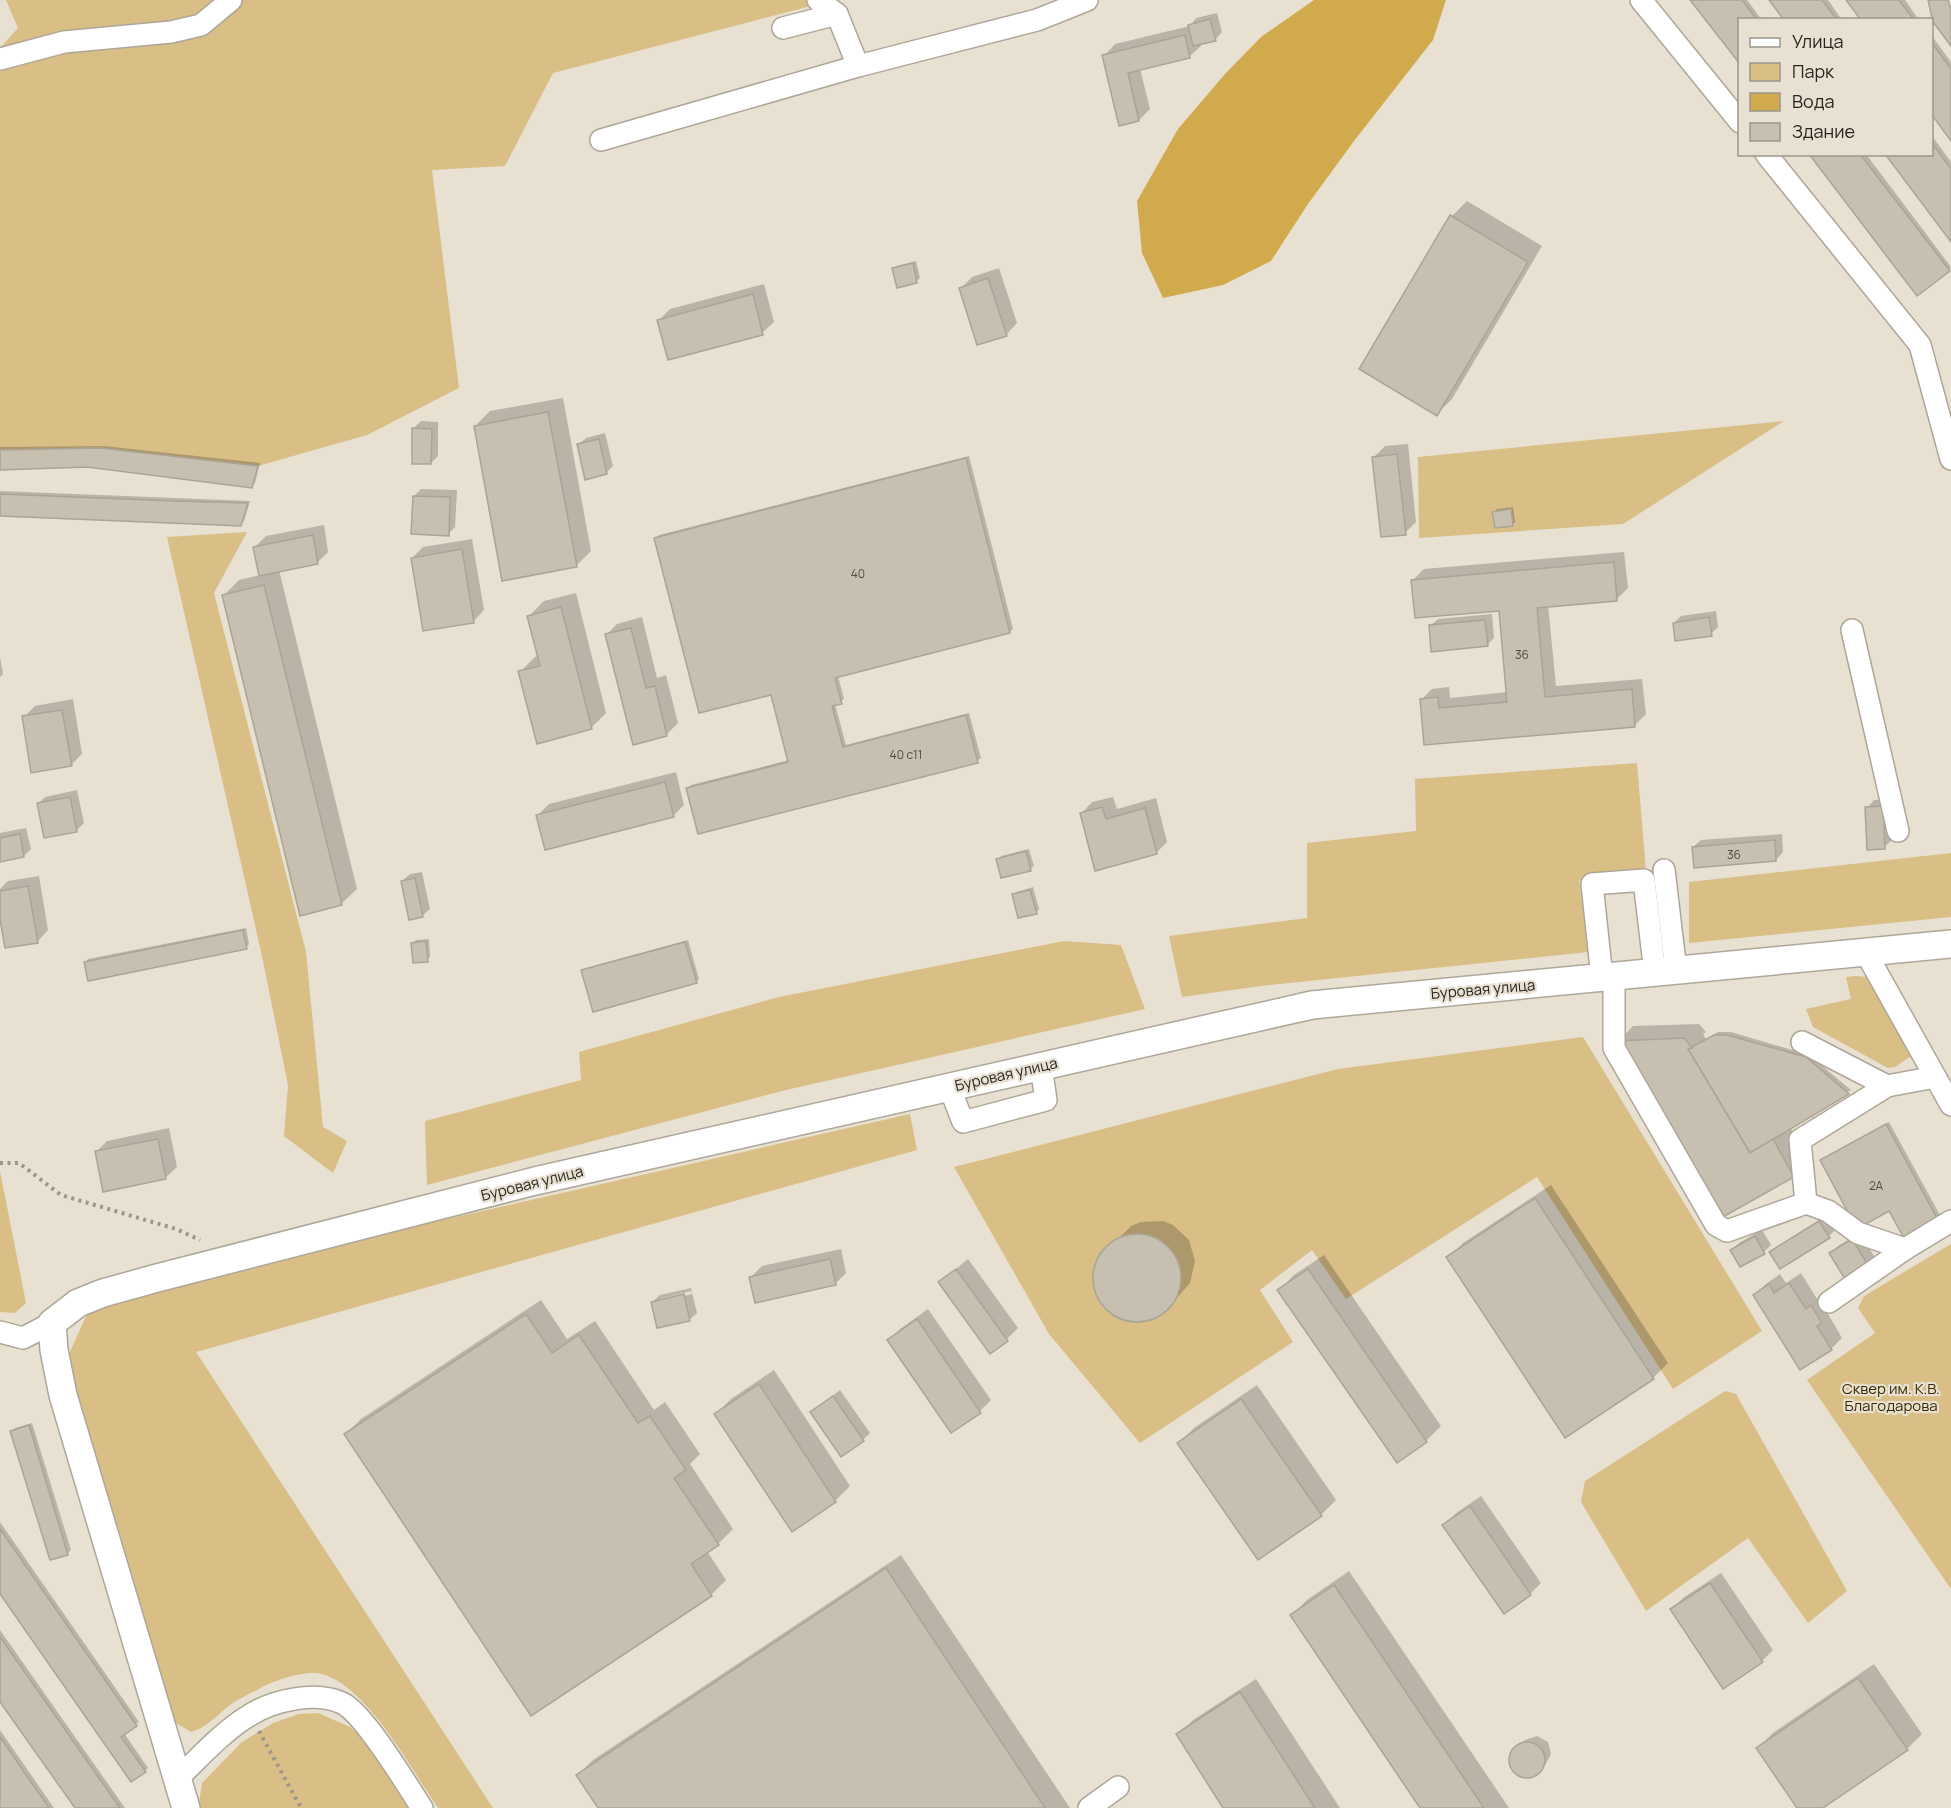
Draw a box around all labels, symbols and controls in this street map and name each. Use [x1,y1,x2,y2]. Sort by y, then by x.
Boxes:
legend [1738,18,1933,156]
text: Улица [1792,29,1844,53]
text: Парк [1792,59,1835,83]
text: Вода [1792,89,1834,113]
text: Здание [1792,119,1855,143]
house number: 40 [851,565,865,582]
house number: 36 [1515,646,1529,663]
house number: 40 с11 [890,746,922,763]
house number: 36 [1727,846,1741,863]
street label: Буровая улица [1430,974,1536,1004]
street label: Буровая улица [953,1052,1059,1096]
street label: Буровая улица [479,1160,585,1206]
house number: 2А [1869,1177,1883,1194]
park label: Сквер им. К.В. Благодарова [1842,1378,1940,1416]

